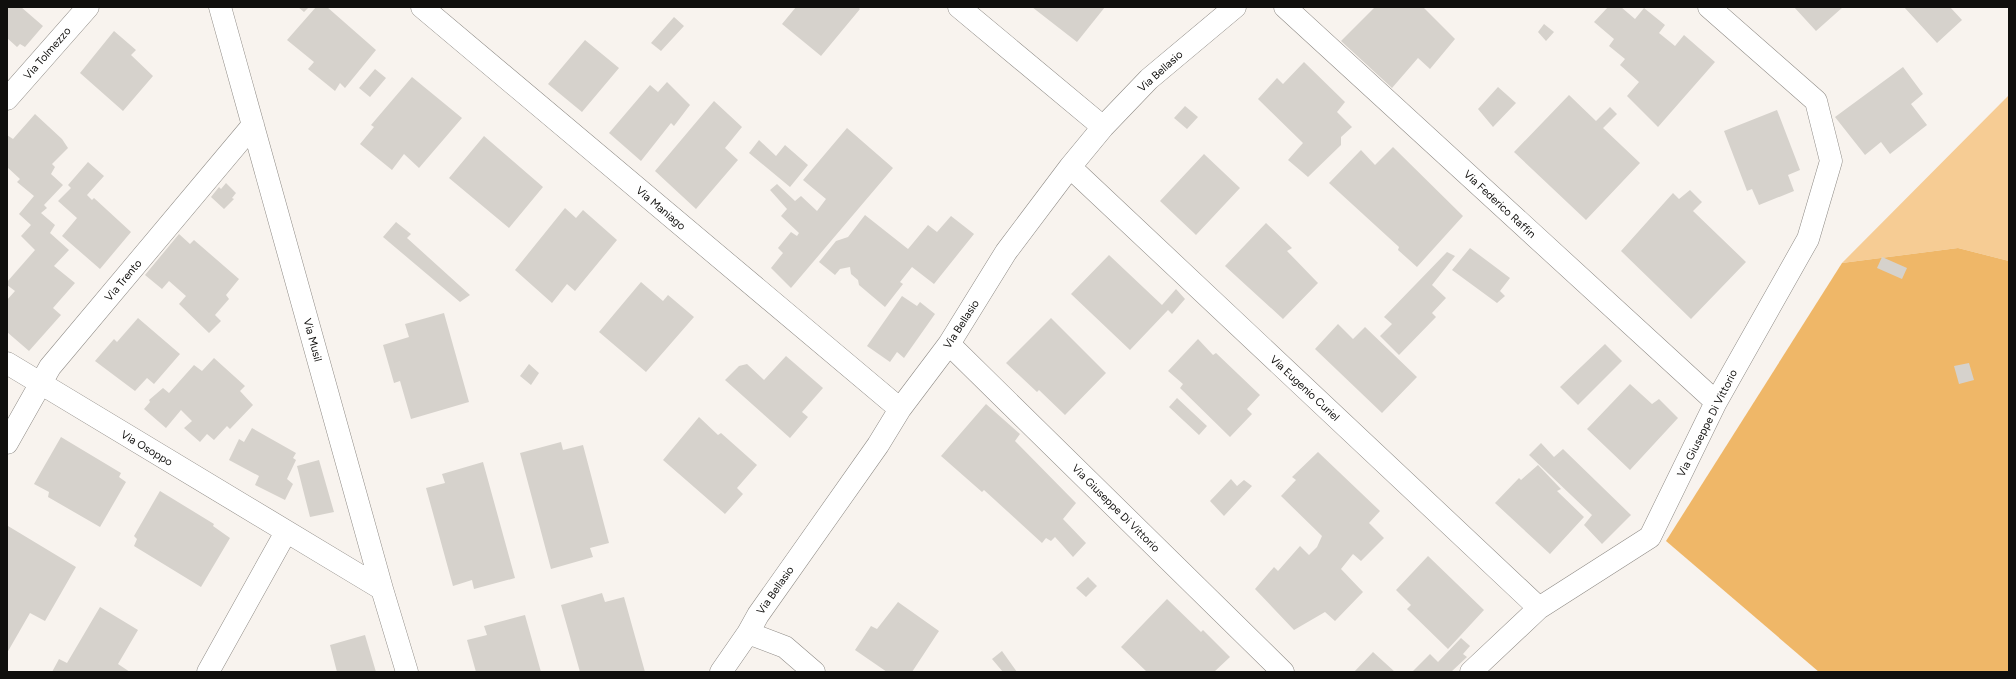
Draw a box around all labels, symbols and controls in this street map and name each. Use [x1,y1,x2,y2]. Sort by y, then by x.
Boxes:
street label: Via Tolmezzo [21,24,74,82]
street label: Via Bellasio [1135,48,1185,95]
street label: Via Federico Raffin [1461,168,1538,241]
street label: Via Maniago [633,184,688,233]
street label: Via Trento [102,257,145,304]
street label: Via Bellasio [941,297,982,351]
street label: Via Musil [301,317,324,363]
street label: Via Eugenio Curiel [1267,353,1342,424]
street label: Via Giuseppe Di Vittorio [1675,367,1740,479]
street label: Via Osoppo [119,428,175,469]
street label: Via Giuseppe Di Vittorio [1069,462,1162,555]
street label: Via Bellasio [754,564,797,617]

